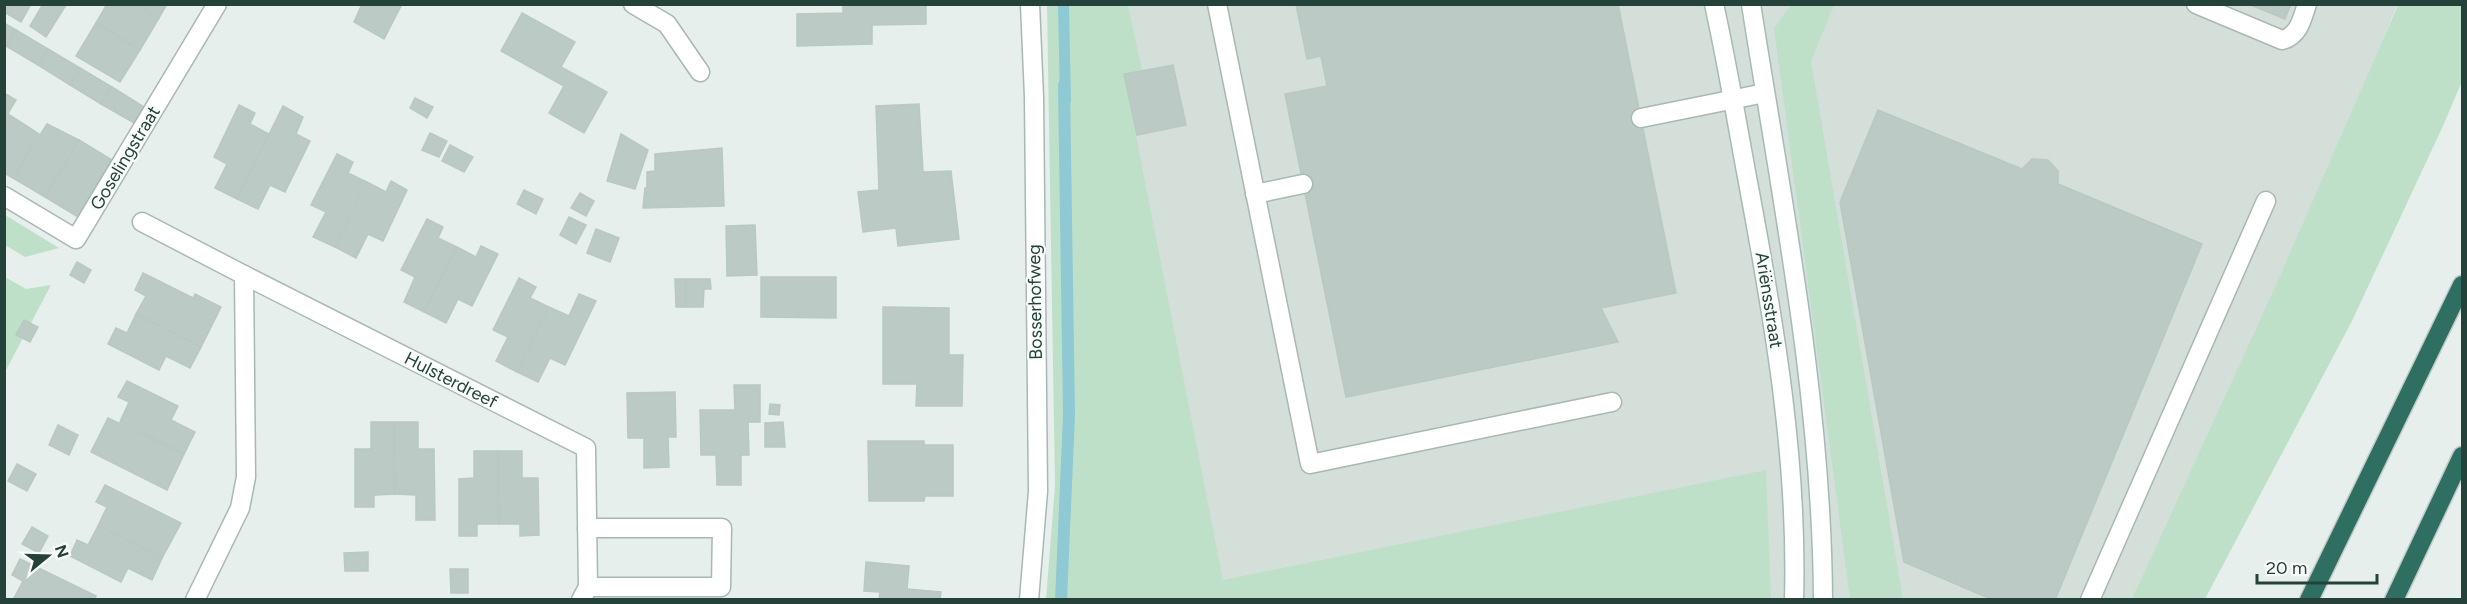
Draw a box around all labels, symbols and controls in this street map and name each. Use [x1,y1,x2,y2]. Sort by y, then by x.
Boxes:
street label: Goselingstraat [85,102,165,214]
street label: Bosserhofweg [1023,244,1047,360]
street label: Ariënsstraat [1751,250,1787,350]
street label: Hulsterdreef [401,347,502,413]
north arrow [18,526,78,586]
text: N [51,542,73,560]
scale bar [2257,547,2377,585]
text: 20 m [2266,557,2307,579]

